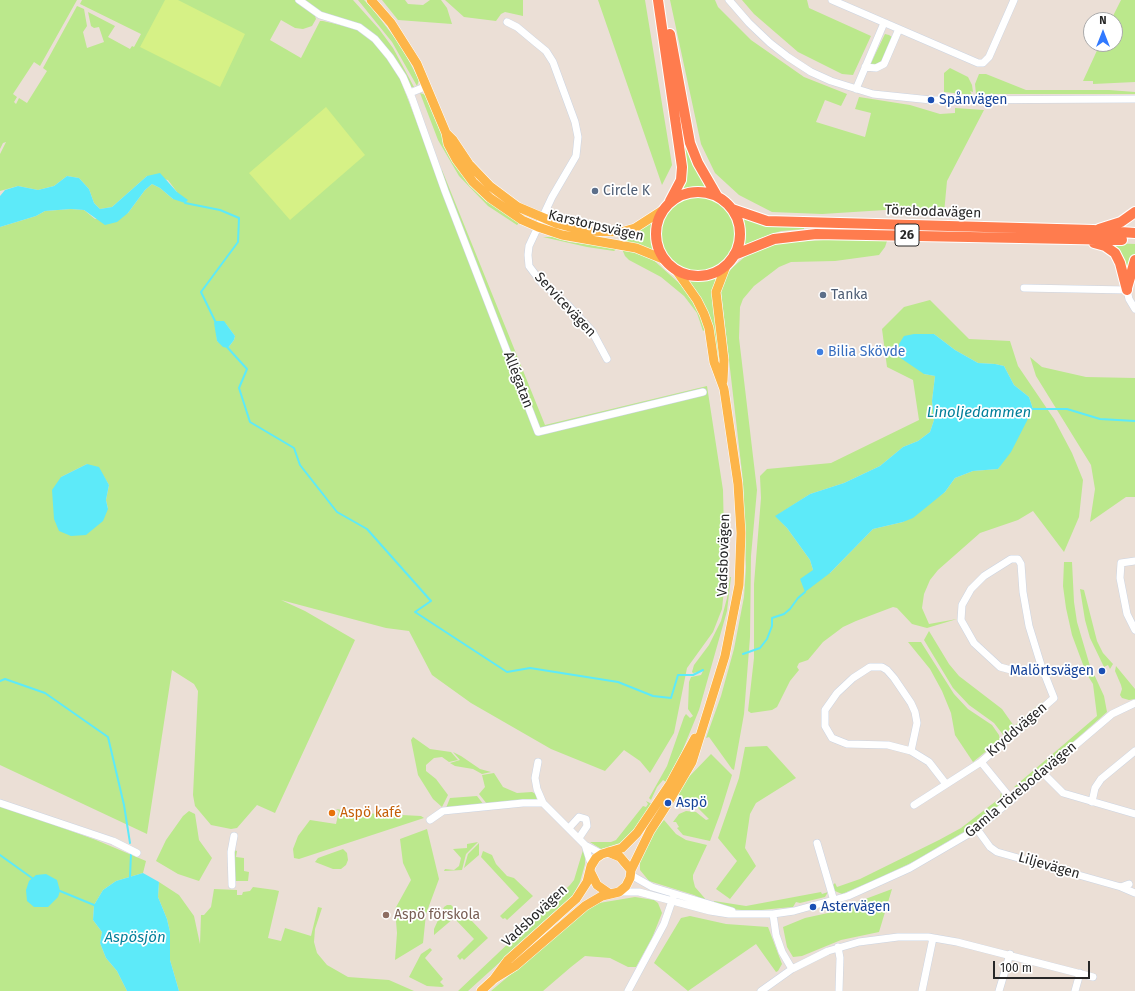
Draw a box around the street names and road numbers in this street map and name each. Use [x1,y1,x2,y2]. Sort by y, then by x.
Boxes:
street label: Törebodavägen [884,202,982,222]
street label: Karstorpsvägen [547,207,645,245]
road number: 26 [895,224,919,246]
street label: Servicevägen [531,269,599,341]
street label: Allégatan [500,349,536,411]
street label: Vadsbovägen [714,513,734,597]
street label: Kryddvägen [983,699,1051,761]
street label: Gamla Törebodavägen [962,738,1080,842]
street label: Liljevägen [1016,849,1082,883]
street label: Vadsbovägen [499,881,571,951]

